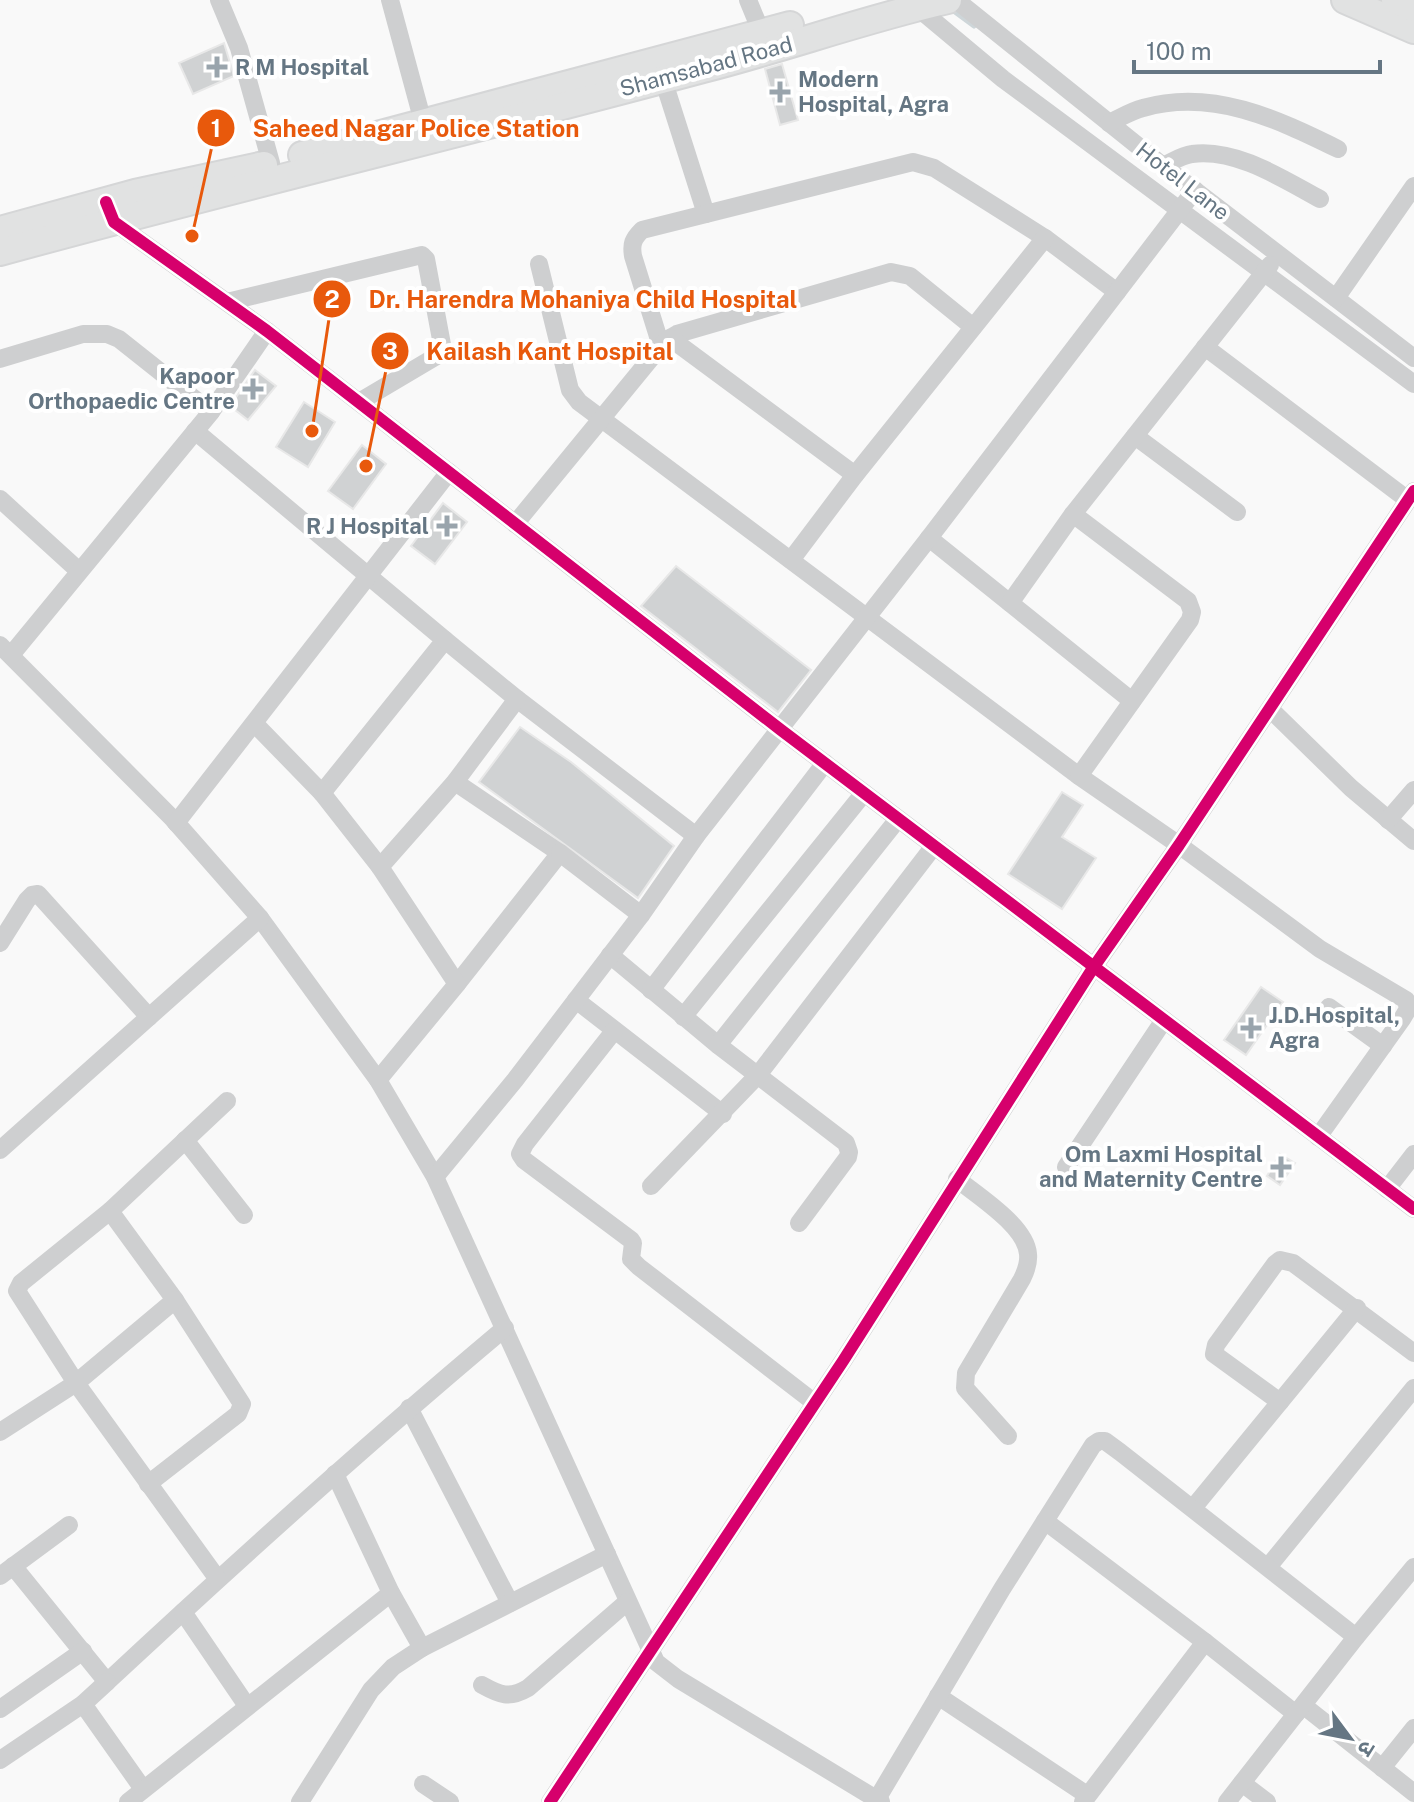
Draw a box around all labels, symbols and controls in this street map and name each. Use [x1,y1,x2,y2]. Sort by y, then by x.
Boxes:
scale bar [1134,24,1380,74]
street label: Shamsabad Road [617,30,795,102]
text: 100 m [1146,37,1212,65]
place label: R M Hospital [235,54,369,80]
marker: R M Hospital [206,56,228,78]
place label: Modern Hospital, Agra [798,66,949,117]
marker: Modern Hospital, Agra [769,81,791,103]
callout: Saheed Nagar Police Station [196,104,596,152]
text: 1 [211,114,221,142]
text: Saheed Nagar Police Station [252,114,580,142]
street label: Hotel Lane [1131,137,1235,225]
callout: Dr. Harendra Mohaniya Child Hospital [312,275,813,323]
text: 2 [324,285,340,313]
text: Dr. Harendra Mohaniya Child Hospital [368,285,798,313]
callout: Kailash Kant Hospital [370,327,689,375]
text: 3 [382,337,398,365]
text: Kailash Kant Hospital [426,337,674,365]
place label: Kapoor Orthopaedic Centre [28,363,235,414]
marker: Kapoor Orthopaedic Centre [242,378,264,400]
place label: R J Hospital [306,513,429,539]
marker: R J Hospital [436,515,458,537]
place label: J.D.Hospital, Agra [1269,1002,1400,1053]
marker: J.D.Hospital, Agra [1240,1017,1262,1039]
place label: Om Laxmi Hospital and Maternity Centre [1039,1141,1263,1192]
marker: Om Laxmi Hospital and Maternity Centre [1270,1156,1292,1178]
north arrow [1310,1698,1390,1778]
text: उ [1352,1736,1381,1762]

